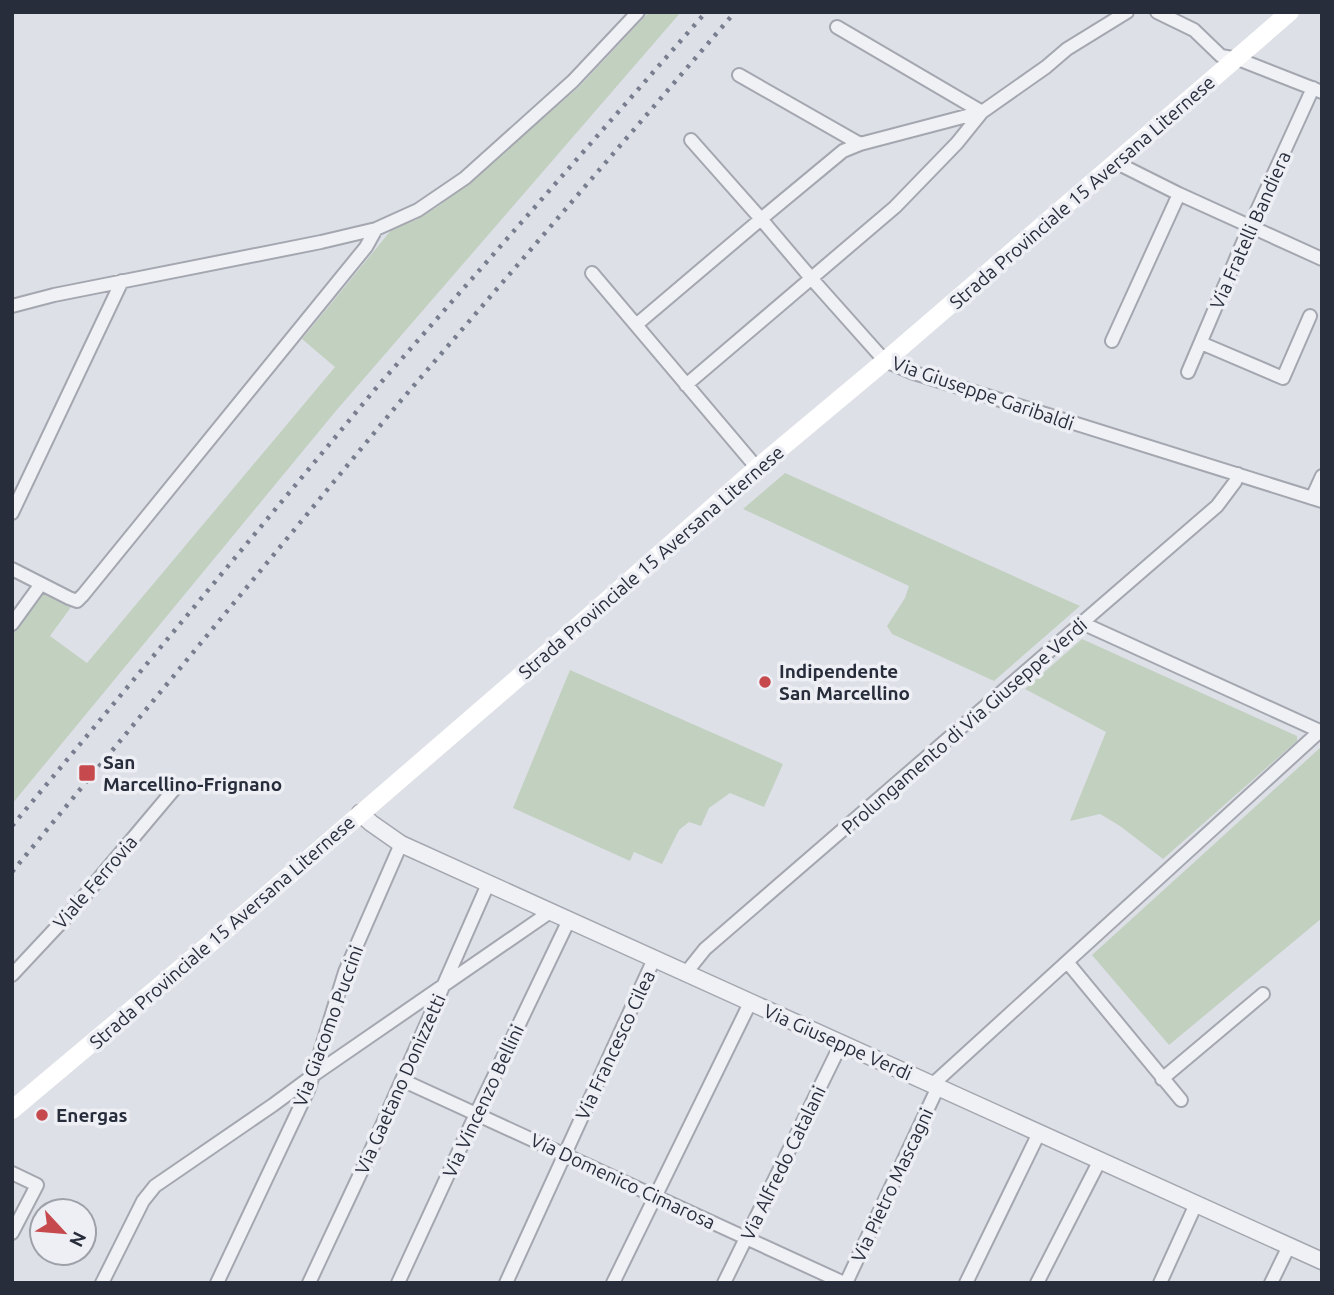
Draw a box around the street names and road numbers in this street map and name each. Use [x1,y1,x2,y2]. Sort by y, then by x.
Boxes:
street label: Strada Provinciale 15 Aversana Liternese [945,71,1219,313]
street label: Via Fratelli Bandiera [1205,148,1295,312]
street label: Via Giuseppe Garibaldi [889,351,1077,435]
street label: Strada Provinciale 15 Aversana Liternese [514,441,788,683]
street label: Prolungamento di Via Giuseppe Verdi [837,613,1091,839]
street label: Strada Provinciale 15 Aversana Liternese [85,811,359,1053]
street label: Viale Ferrovia [48,831,142,933]
street label: Via Giacomo Puccini [289,942,367,1110]
street label: Via Francesco Cilea [571,967,659,1123]
street label: Via Gaetano Donizzetti [350,990,450,1178]
street label: Via Giuseppe Verdi [760,999,916,1085]
street label: Via Vincenzo Bellini [438,1021,528,1181]
street label: Via Alfredo Catalani [736,1082,830,1244]
street label: Via Pietro Mascagni [847,1104,937,1266]
street label: Via Domenico Cimarosa [527,1128,719,1234]

